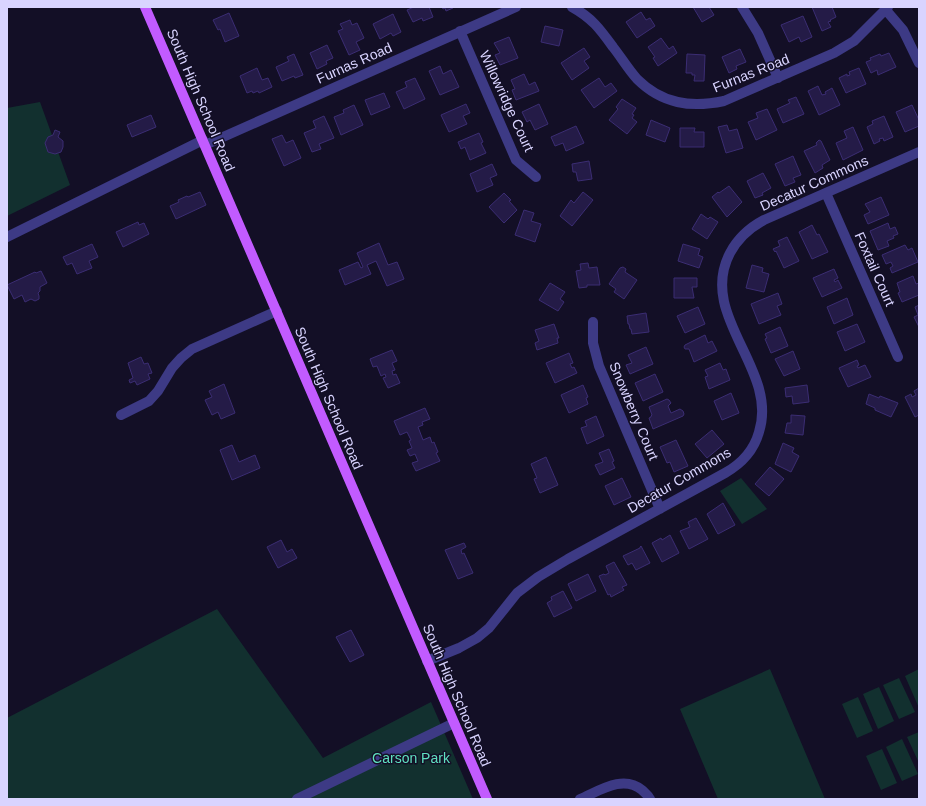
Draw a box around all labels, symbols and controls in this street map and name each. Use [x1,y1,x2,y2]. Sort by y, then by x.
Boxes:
street label: South High School Road [164,26,238,174]
street label: Furnas Road [314,39,394,87]
street label: Willowridge Court [477,48,537,154]
street label: Furnas Road [710,50,792,96]
street label: Decatur Commons [757,152,871,214]
street label: Foxtail Court [852,229,898,309]
street label: South High School Road [292,324,366,472]
street label: Snowberry Court [606,360,662,463]
street label: Decatur Commons [624,444,734,516]
street label: South High School Road [420,621,494,769]
park label: Carson Park [372,750,451,766]

